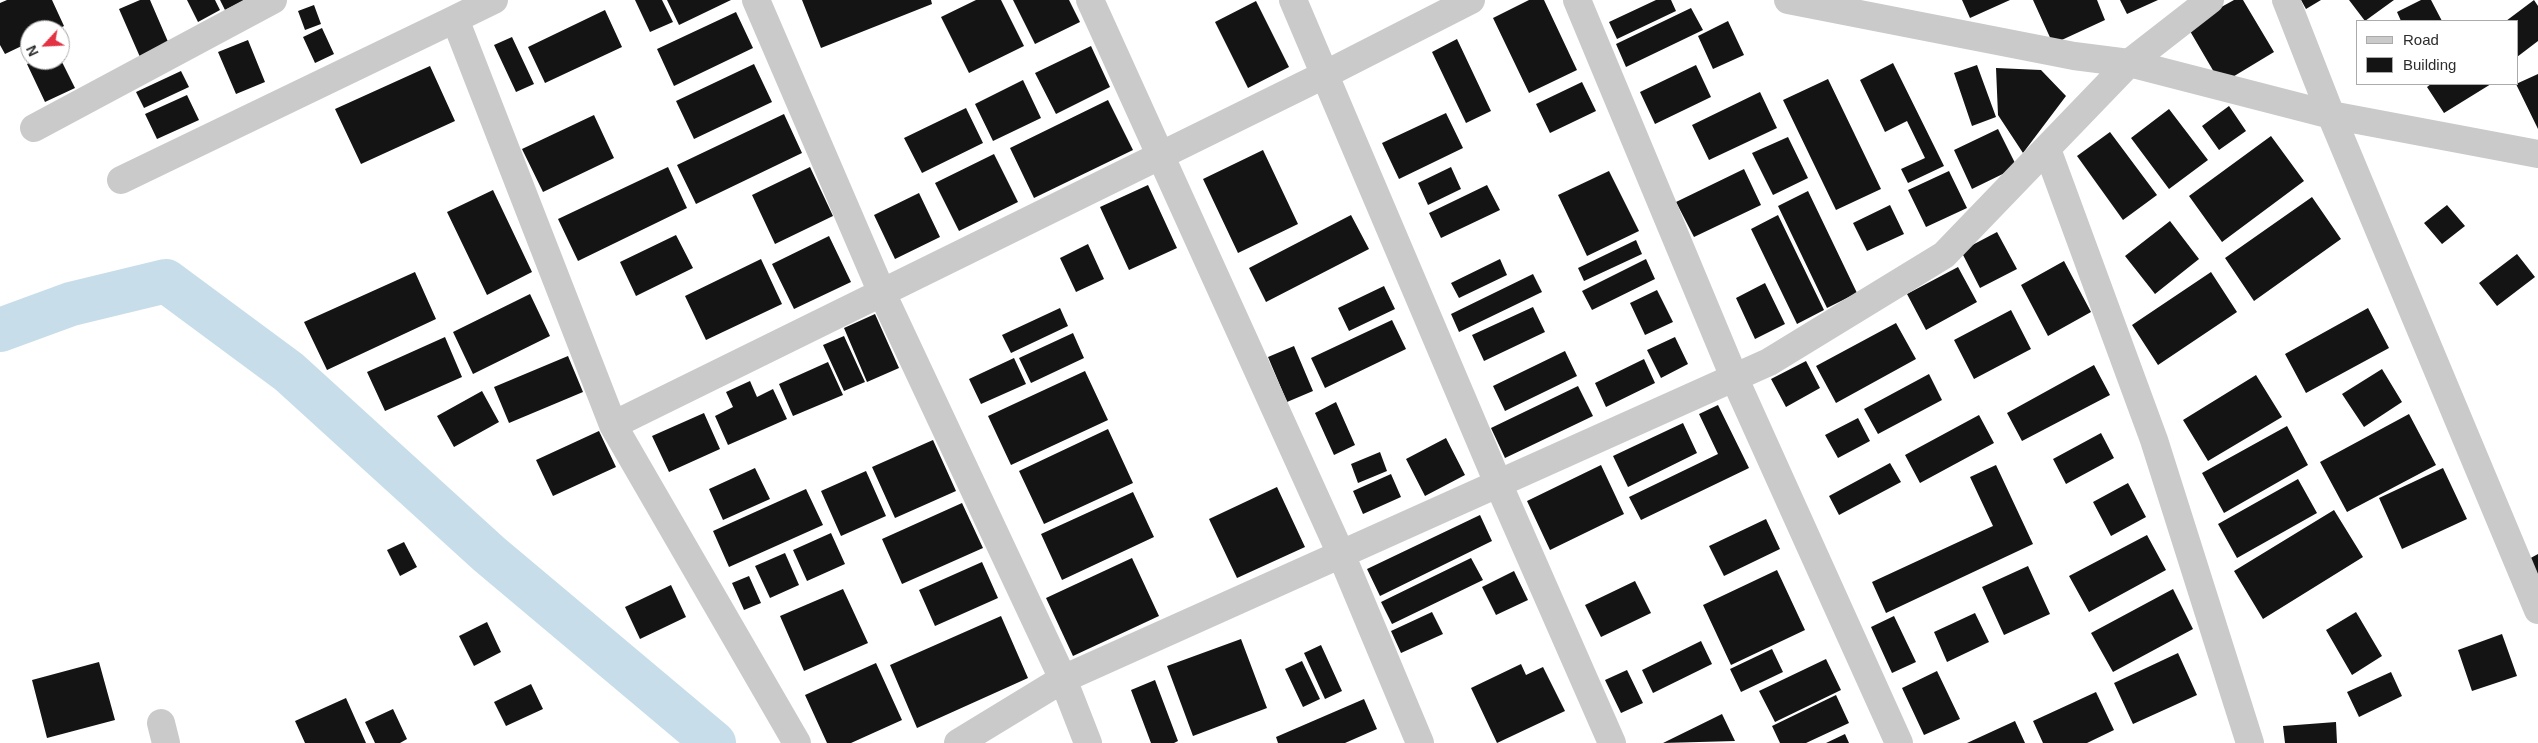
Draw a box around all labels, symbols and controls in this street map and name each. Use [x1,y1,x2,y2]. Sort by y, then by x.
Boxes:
north arrow [20,20,70,70]
legend [2356,20,2518,85]
text: Road [2403,31,2439,48]
text: N [23,43,42,59]
text: Building [2403,56,2456,73]

